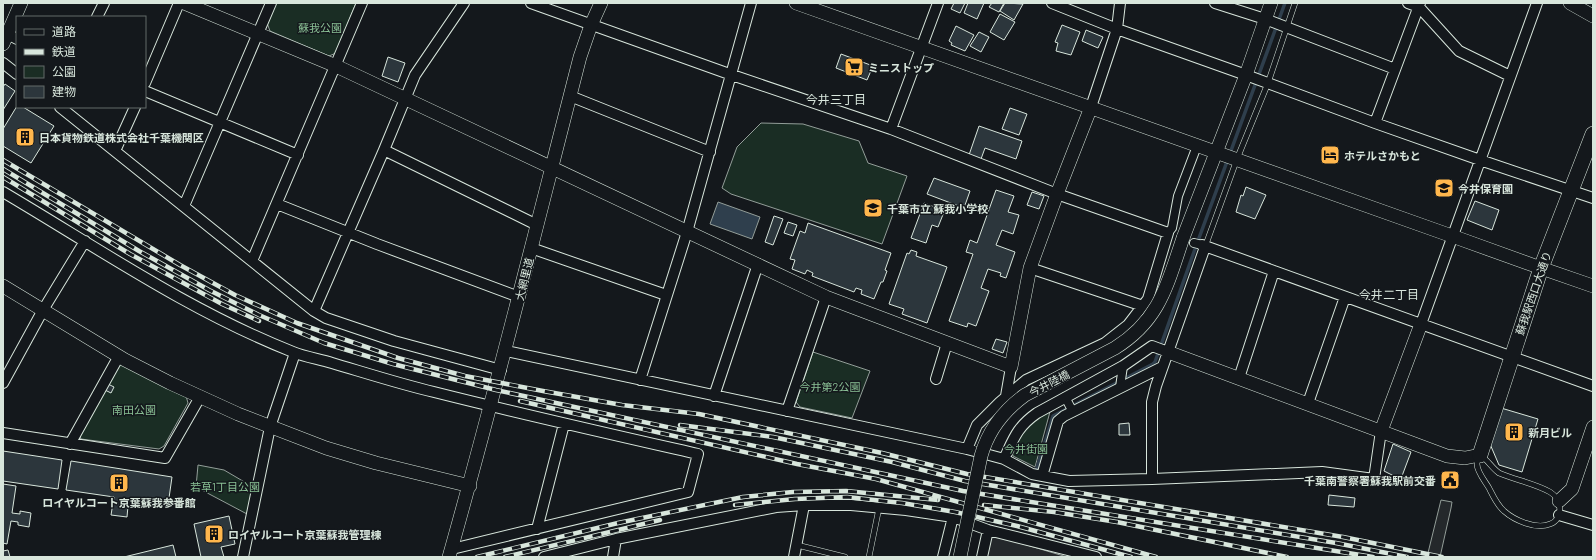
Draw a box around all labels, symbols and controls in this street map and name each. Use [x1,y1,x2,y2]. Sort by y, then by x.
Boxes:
legend [16,16,146,108]
park label: 蘇我公園 [298,21,342,34]
text: 道路 [52,24,76,38]
text: 鉄道 [52,44,76,58]
supermarket icon: ミニストップ [843,56,865,78]
place label: ミニストップ [868,61,934,74]
text: 公園 [52,64,76,78]
text: 建物 [52,84,76,98]
district label: 今井三丁目 [806,92,866,106]
building icon: 日本貨物鉄道株式会社千葉機関区 [14,126,36,148]
place label: 日本貨物鉄道株式会社千葉機関区 [39,131,204,144]
hotel icon: ホテルさかもと [1319,144,1341,166]
place label: ホテルさかもと [1344,149,1421,162]
school or university icon: 今井保育園 [1433,177,1455,199]
place label: 今井保育園 [1458,182,1513,195]
school or university icon: 千葉市立 蘇我小学校 [862,197,884,219]
place label: 千葉市立 蘇我小学校 [887,202,988,215]
street label: 蘇我駅西口大通り [1513,249,1553,337]
street label: 大網里道 [512,256,536,302]
district label: 今井二丁目 [1359,287,1419,301]
street label: 今井陸橋 [1026,367,1072,399]
park label: 今井第2公園 [800,380,860,393]
park label: 南田公園 [112,403,156,416]
building icon: 新月ビル [1503,421,1525,443]
place label: 新月ビル [1528,426,1572,439]
park label: 今井街園 [1004,442,1048,455]
public building icon: 千葉南警察署蘇我駅前交番 [1439,469,1461,491]
building icon: ロイヤルコート京葉蘇我参番館 [108,472,130,494]
place label: 千葉南警察署蘇我駅前交番 [1304,474,1436,487]
park label: 若草1丁目公園 [190,480,260,493]
place label: ロイヤルコート京葉蘇我参番館 [42,496,196,509]
building icon: ロイヤルコート京葉蘇我管理棟 [203,523,225,545]
place label: ロイヤルコート京葉蘇我管理棟 [228,528,381,541]

